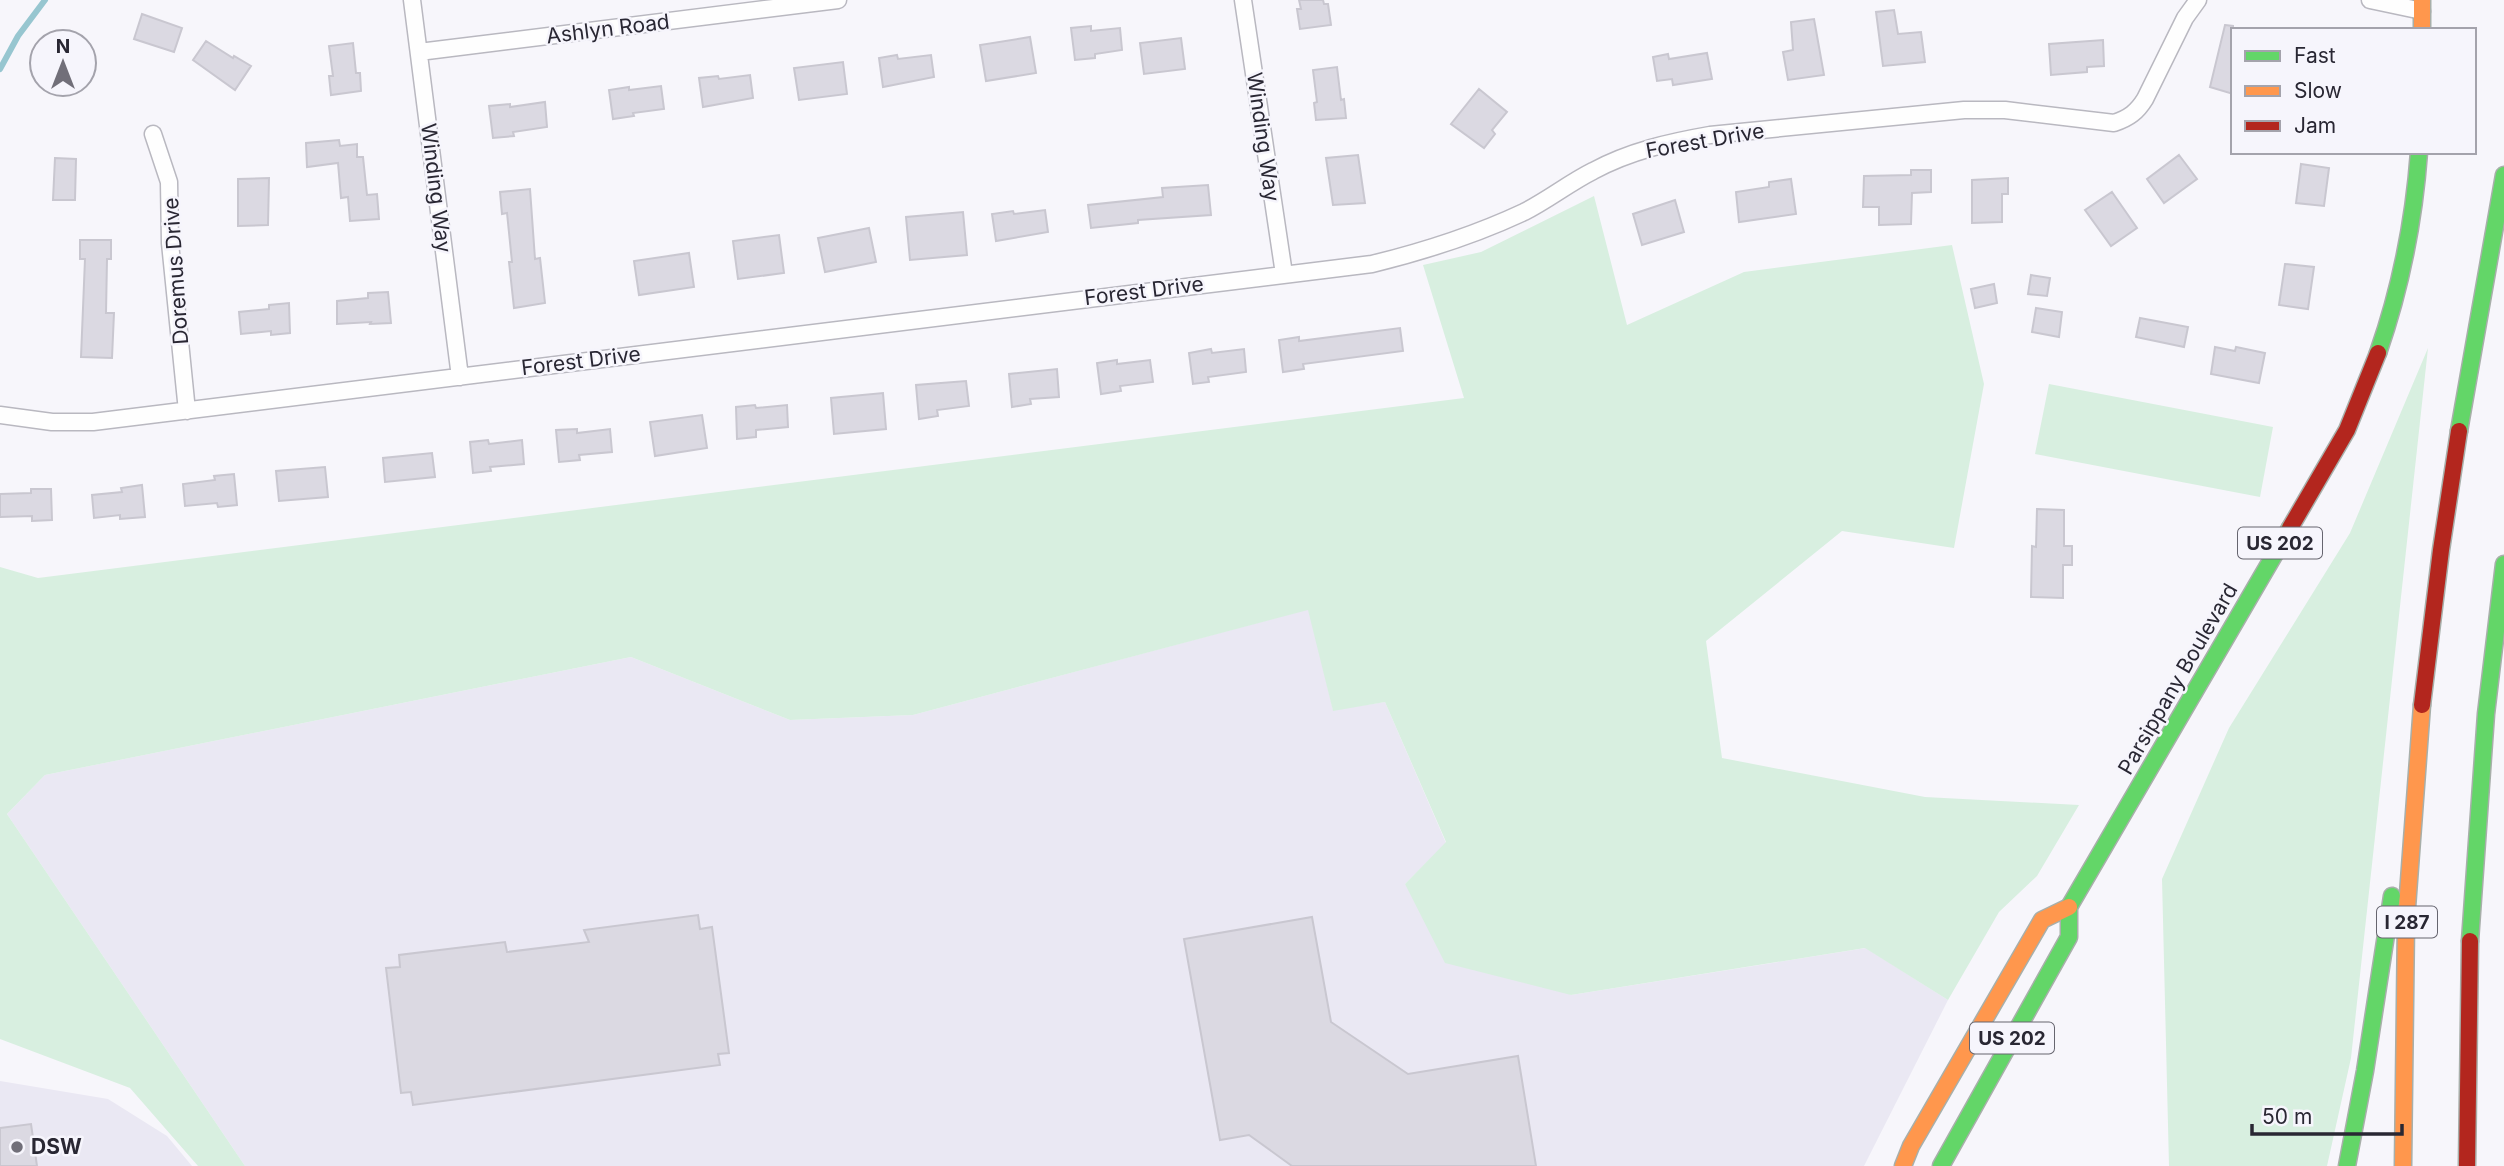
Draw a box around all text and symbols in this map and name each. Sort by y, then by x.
street label: Ashlyn Road [545,9,671,48]
north arrow [28,28,98,98]
legend [2231,28,2476,154]
text: N [56,35,70,58]
text: Fast [2294,43,2336,68]
street label: Winding Way [1242,71,1285,203]
text: Slow [2294,78,2342,103]
text: Jam [2294,113,2336,138]
street label: Forest Drive [1644,118,1766,163]
street label: Winding Way [416,122,457,254]
street label: Doremus Drive [158,197,193,345]
street label: Forest Drive [1083,271,1205,310]
street label: Forest Drive [520,341,642,380]
road number: US 202 [2238,528,2322,558]
street label: Parsippany Boulevard [2113,579,2242,779]
road number: I 287 [2377,906,2437,938]
road number: US 202 [1970,1022,2054,1054]
scale bar [2252,1092,2402,1136]
text: 50 m [2262,1104,2312,1129]
place label: DSW [31,1134,82,1159]
marker: DSW [9,1139,25,1155]

